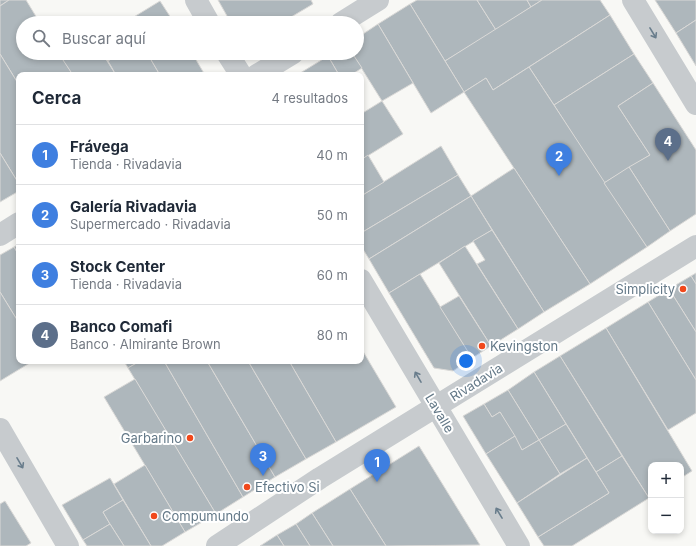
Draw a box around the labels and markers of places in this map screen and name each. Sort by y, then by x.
pin: 4 [655,128,681,161]
pin: 2 [546,143,572,176]
place label: Simplicity [615,281,675,297]
marker: Simplicity [678,284,688,294]
place label: Kevingston [490,338,558,354]
marker: Kevingston [477,341,487,351]
place label: Garbarino [121,430,182,446]
marker: Garbarino [185,433,195,443]
pin: 3 [250,443,276,476]
pin: 1 [364,449,390,482]
place label: Efectivo Si [255,479,320,495]
marker: Efectivo Si [242,482,252,492]
place label: Compumundo [162,508,249,524]
marker: Compumundo [149,511,159,521]

